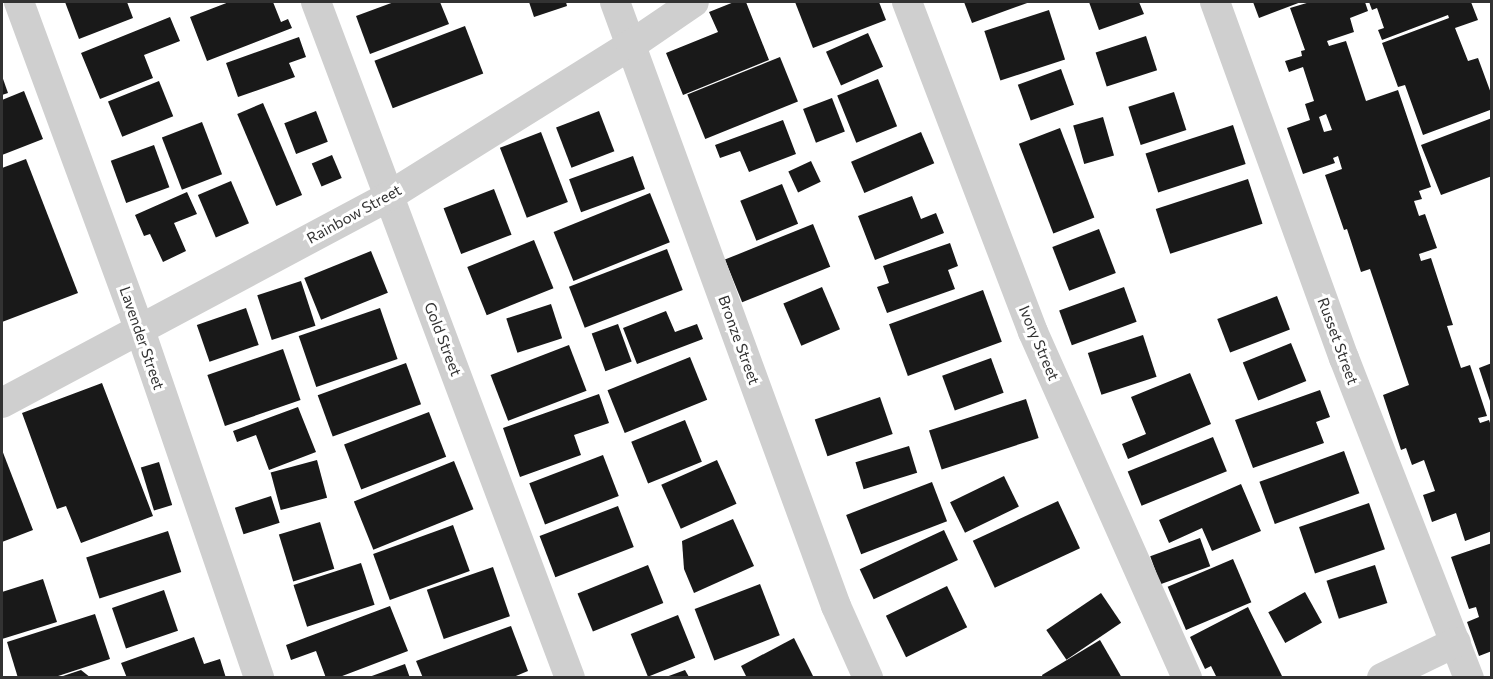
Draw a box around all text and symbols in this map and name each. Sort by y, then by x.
street label: Rainbow Street [304,181,404,247]
street label: Lavender Street [116,284,168,392]
street label: Bronze Street [715,293,763,387]
street label: Russet Street [1314,295,1362,387]
street label: Gold Street [421,300,465,378]
street label: Ivory Street [1015,303,1063,383]

